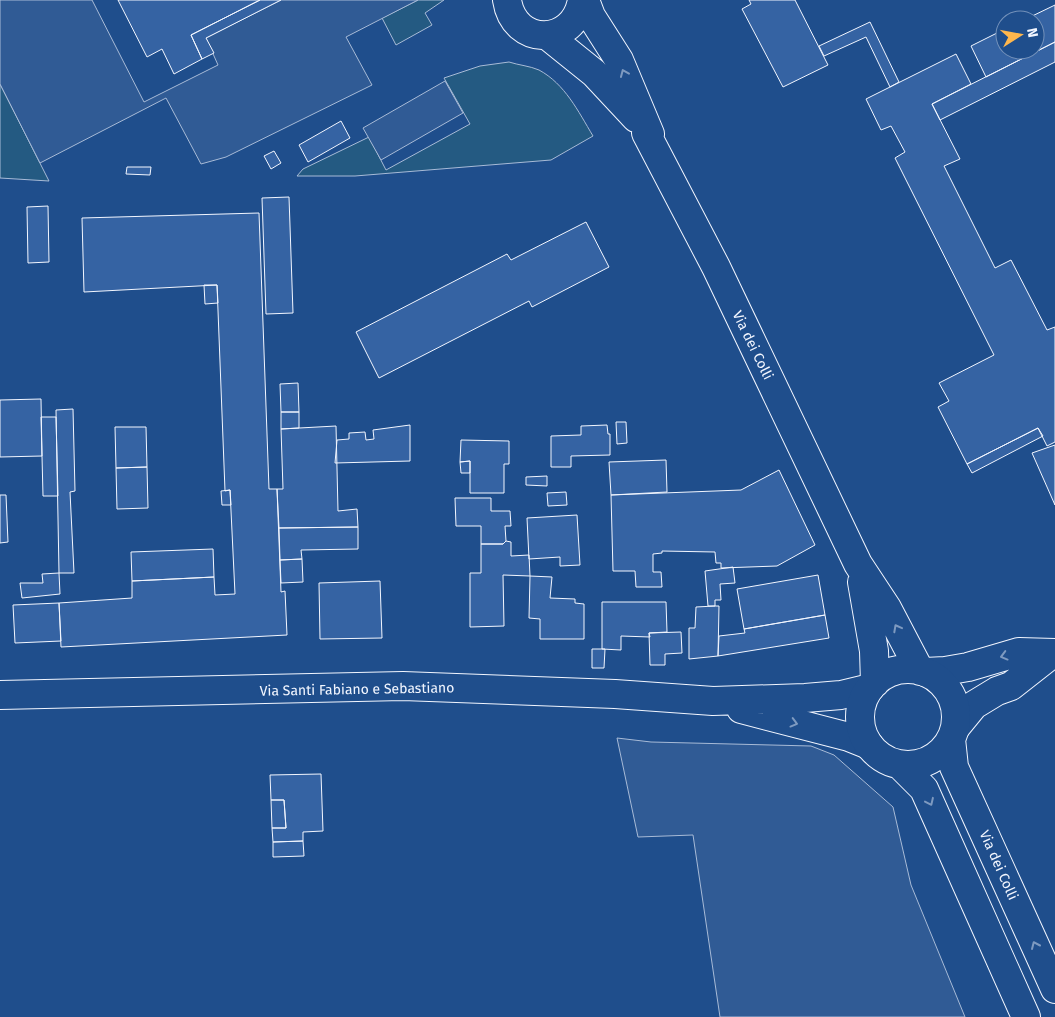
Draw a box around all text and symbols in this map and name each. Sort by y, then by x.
north arrow [995,10,1045,60]
text: N [1023,26,1042,39]
one-way arrow [620,69,631,78]
street label: Via dei Colli [729,308,777,382]
one-way arrow [893,624,903,633]
one-way arrow [1001,651,1009,661]
street label: Via Santi Fabiano e Sebastiano [260,679,454,700]
one-way arrow [790,717,799,728]
one-way arrow [924,797,934,806]
street label: Via dei Colli [976,828,1021,903]
one-way arrow [1031,941,1041,950]

